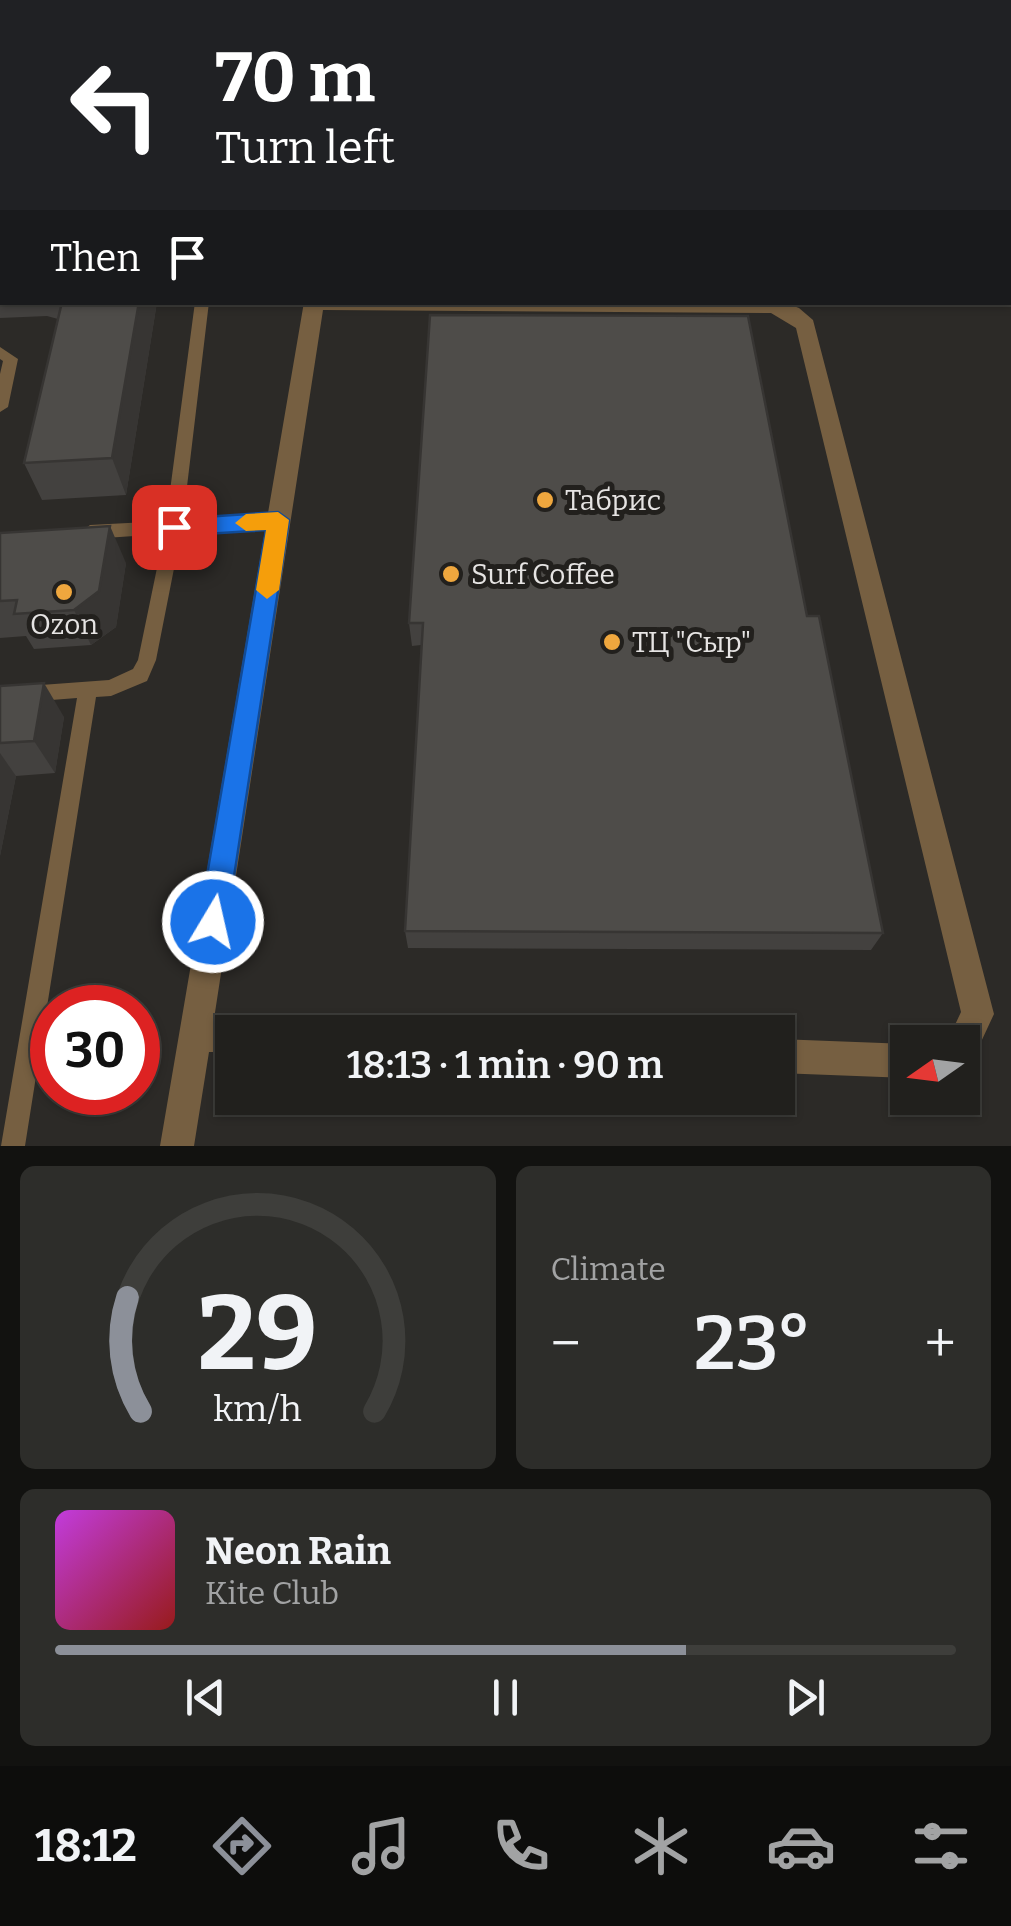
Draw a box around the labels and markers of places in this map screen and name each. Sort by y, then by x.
place label: Табрис [565,484,661,517]
pin [132,485,217,570]
marker: Табрис [534,489,556,511]
place label: Surf Coffee [471,558,615,591]
marker: Surf Coffee [440,563,462,585]
marker: Ozon [53,581,75,603]
place label: Ozon [30,608,98,641]
place label: ТЦ "Сыр" [632,626,751,659]
marker: ТЦ "Сыр" [601,631,623,653]

